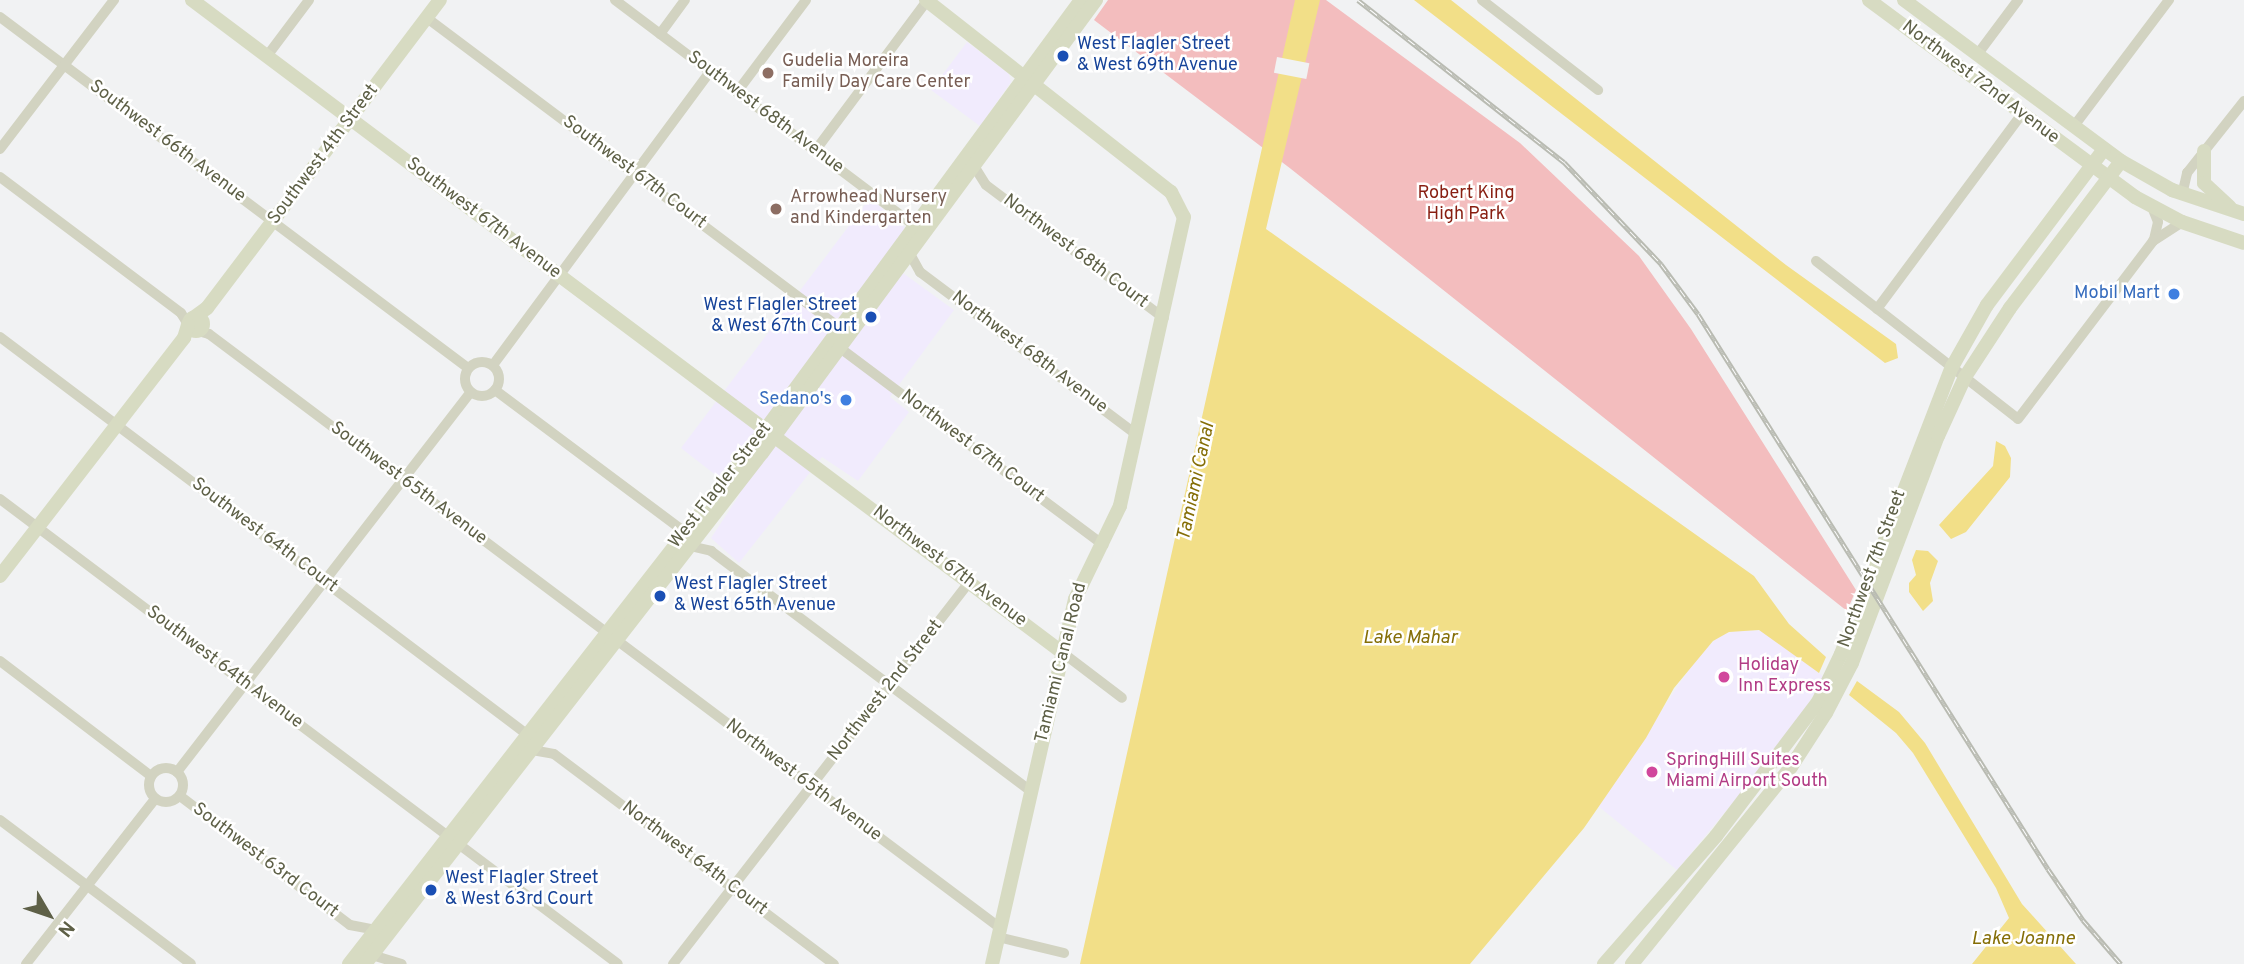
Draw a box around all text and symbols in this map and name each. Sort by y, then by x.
street label: Northwest 72nd Avenue [1896,16,2064,150]
place label: West Flagler Street & West 69th Avenue [1077,35,1239,78]
street label: Southwest 68th Avenue [682,47,848,179]
marker: West Flagler Street & West 69th Avenue [1055,48,1071,64]
place label: Gudelia Moreira Family Day Care Center [782,52,971,94]
marker: Gudelia Moreira Family Day Care Center [760,65,776,81]
street label: Southwest 66th Avenue [84,76,250,208]
street label: Southwest 4th Street [264,81,384,229]
street label: Southwest 67th Court [558,112,710,234]
street label: Southwest 67th Avenue [401,154,565,284]
park label: Robert King High Park [1417,184,1515,227]
place label: Arrowhead Nursery and Kindergarten [790,188,947,230]
street label: Northwest 68th Court [998,190,1152,314]
marker: Arrowhead Nursery and Kindergarten [768,201,784,217]
place label: Mobil Mart [2074,283,2160,305]
marker: Mobil Mart [2166,286,2182,302]
street label: Northwest 68th Avenue [947,287,1111,419]
place label: West Flagler Street & West 67th Court [703,296,857,338]
marker: West Flagler Street & West 67th Court [863,309,879,325]
street label: Northwest 67th Court [896,386,1048,508]
place label: Sedano's [759,389,832,411]
marker: Sedano's [838,392,854,408]
street label: Southwest 65th Avenue [325,418,491,550]
street label: West Flagler Street [665,419,777,553]
water label: Tamiami Canal [1173,421,1221,543]
street label: Southwest 64th Court [187,474,341,598]
street label: Northwest 7th Street [1834,487,1912,651]
street label: Northwest 67th Avenue [867,502,1031,632]
place label: West Flagler Street & West 65th Avenue [674,575,837,618]
street label: Tamiami Canal Road [1032,581,1092,745]
marker: West Flagler Street & West 65th Avenue [652,588,668,604]
street label: Southwest 64th Avenue [141,602,307,734]
street label: Northwest 2nd Street [824,616,948,766]
water label: Lake Mahar [1363,628,1457,650]
place label: Holiday Inn Express [1738,656,1831,698]
marker: Holiday Inn Express [1716,669,1732,685]
street label: Northwest 65th Avenue [720,715,886,847]
place label: SpringHill Suites Miami Airport South [1666,751,1828,794]
marker: SpringHill Suites Miami Airport South [1644,764,1660,780]
street label: Northwest 64th Court [617,797,771,921]
street label: Southwest 63rd Court [188,799,342,923]
place label: West Flagler Street & West 63rd Court [445,869,599,912]
north arrow [14,880,84,950]
marker: West Flagler Street & West 63rd Court [423,882,439,898]
text: N [52,915,79,941]
water label: Lake Joanne [1971,929,2075,951]

